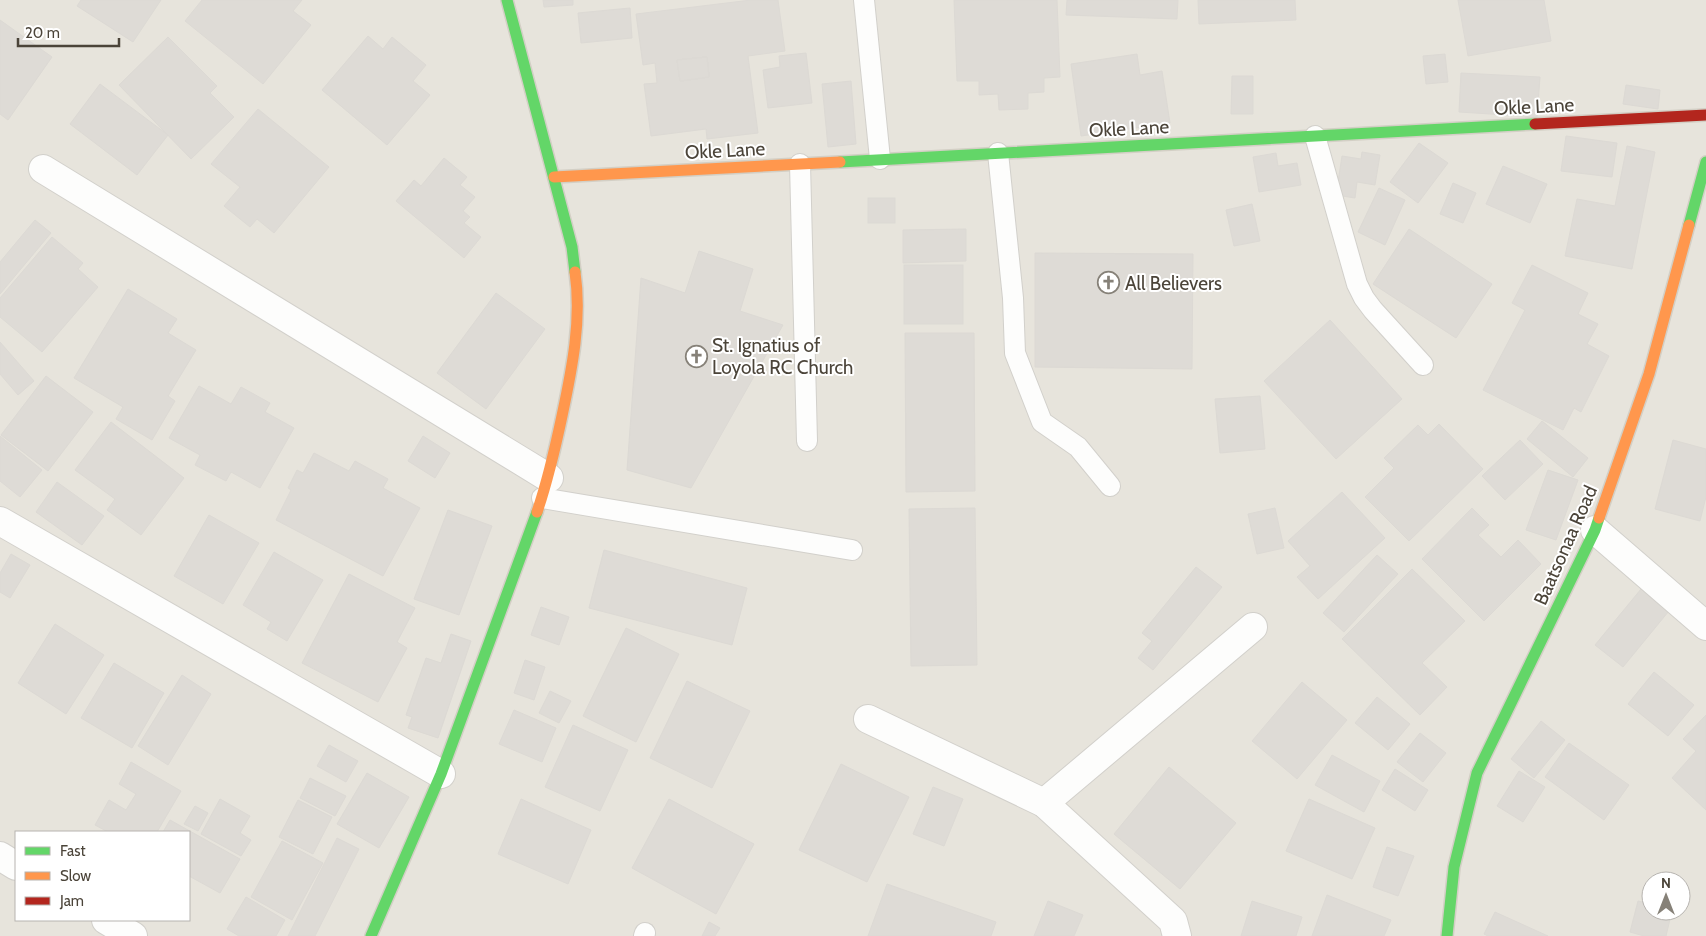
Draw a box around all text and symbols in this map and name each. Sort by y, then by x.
scale bar [18,15,119,47]
text: 20 m [25,24,60,42]
street label: Okle Lane [1493,93,1575,120]
street label: Okle Lane [1088,115,1170,142]
street label: Okle Lane [684,137,766,164]
church icon: All Believers [1097,271,1121,295]
place label: All Believers [1125,272,1222,295]
place label: St. Ignatius of Loyola RC Church [712,334,853,379]
church icon: St. Ignatius of Loyola RC Church [684,344,708,368]
street label: Baatsonaa Road [1529,482,1602,609]
legend [15,831,190,921]
text: Fast [60,842,85,860]
text: Slow [60,867,91,885]
north arrow [1641,871,1691,921]
text: N [1661,874,1671,892]
text: Jam [59,892,84,910]

